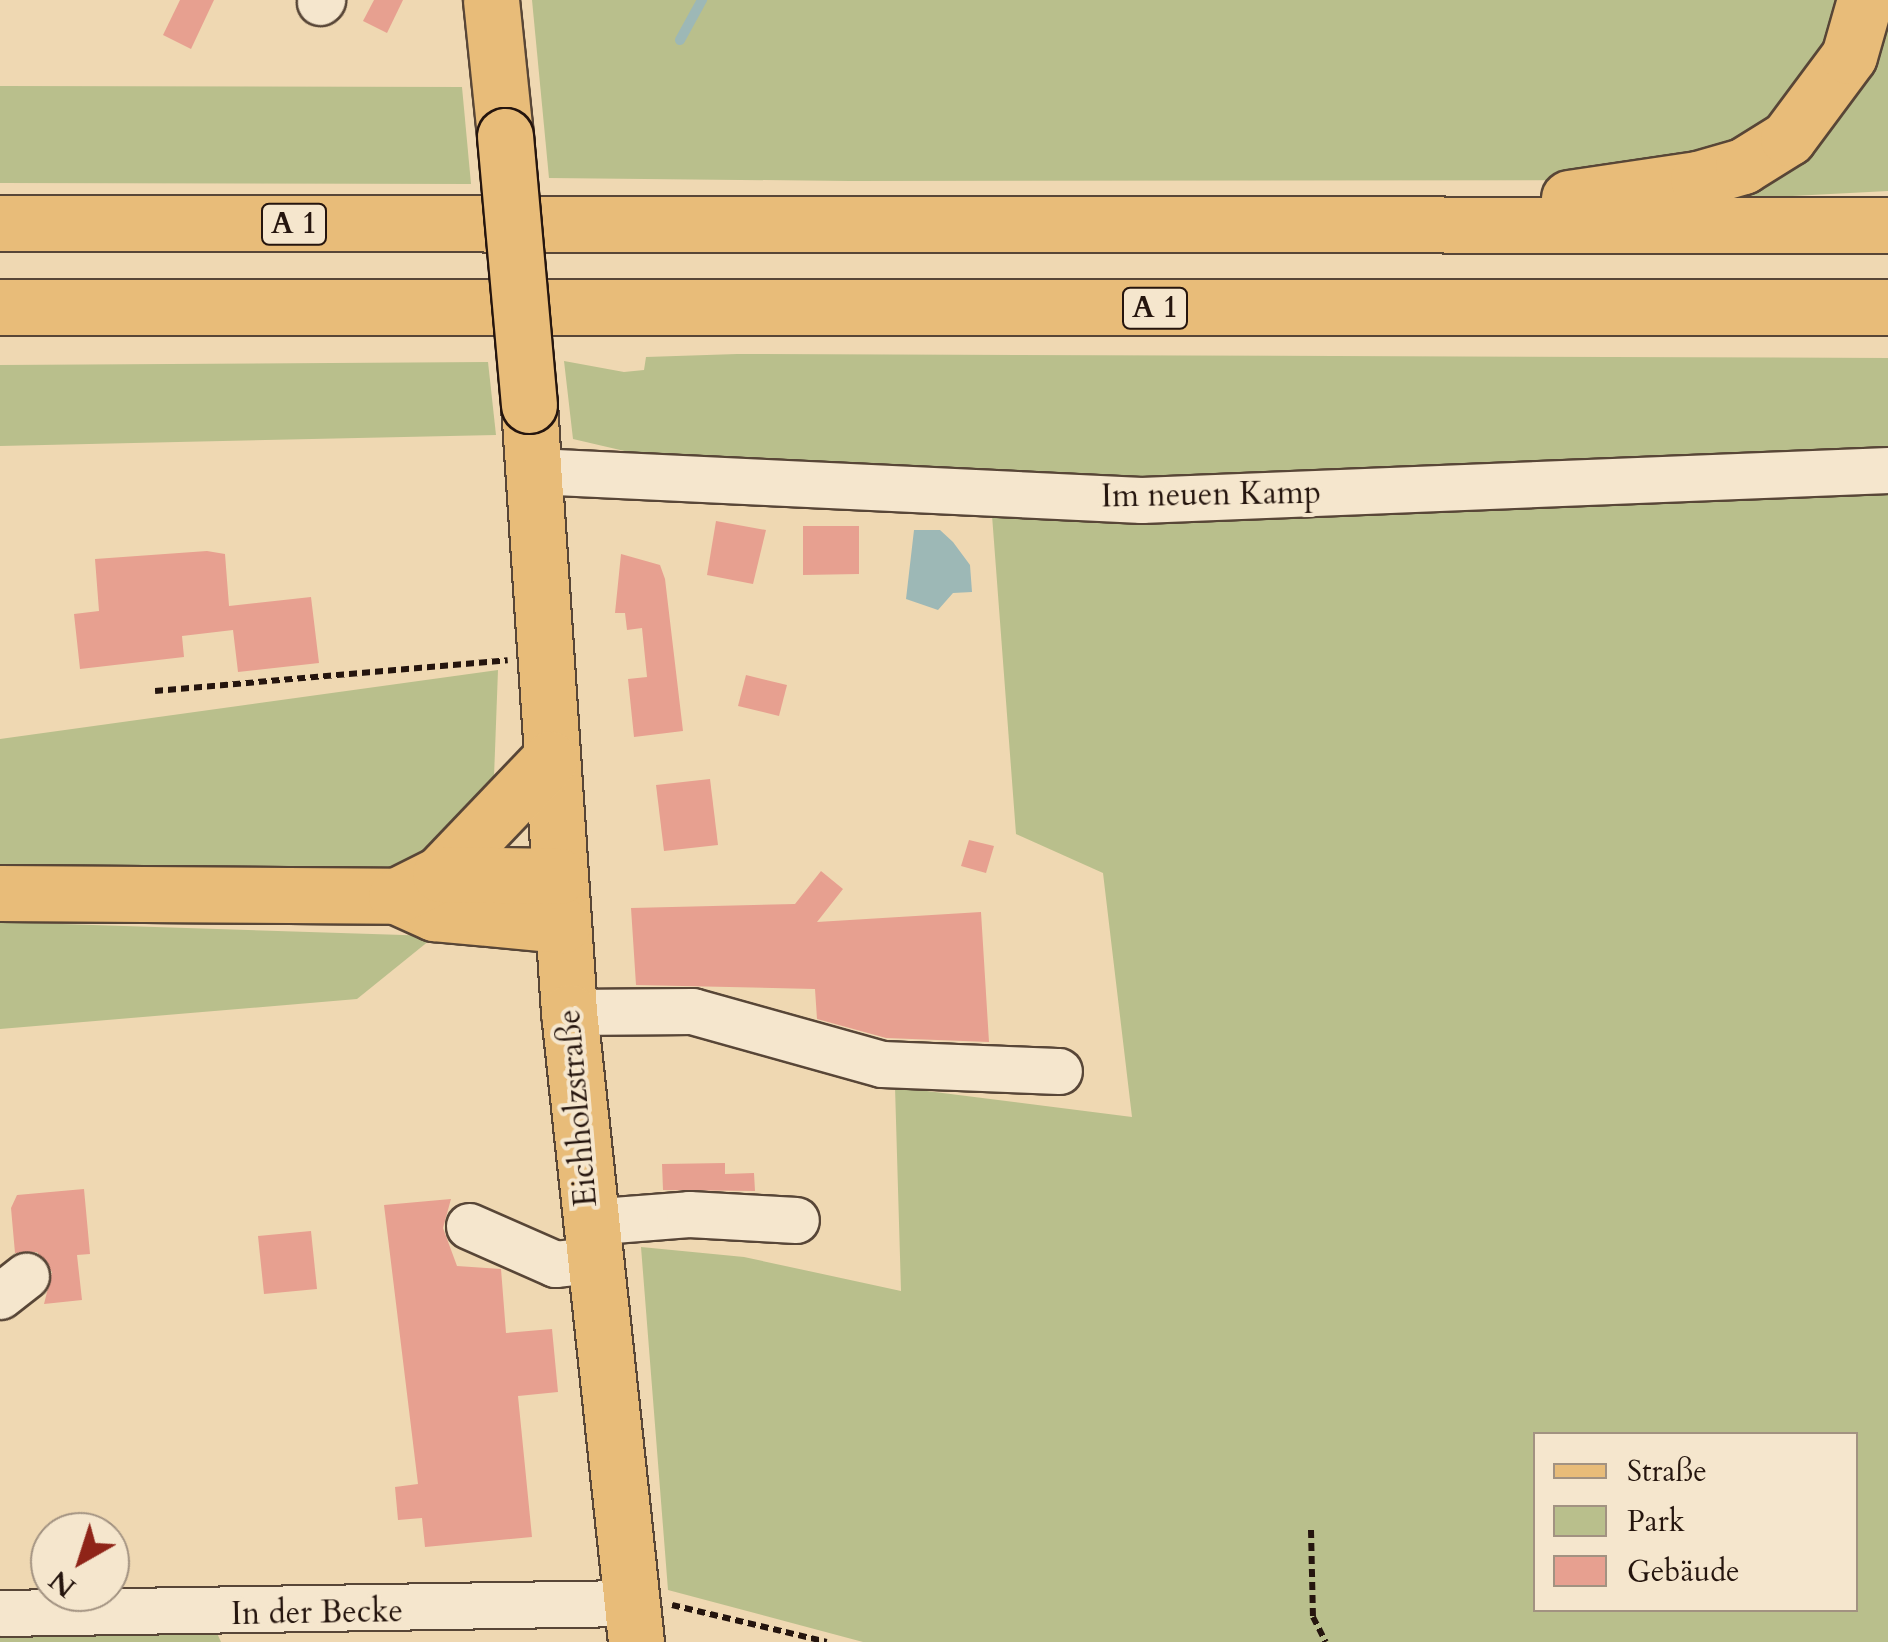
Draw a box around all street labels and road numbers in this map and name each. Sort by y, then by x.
road number: A 1 [259,199,329,249]
road number: A 1 [1120,283,1190,333]
street label: Im neuen Kamp [1101,474,1321,516]
street label: Eichholzstraße [550,1008,606,1208]
street label: In der Becke [231,1592,403,1634]

